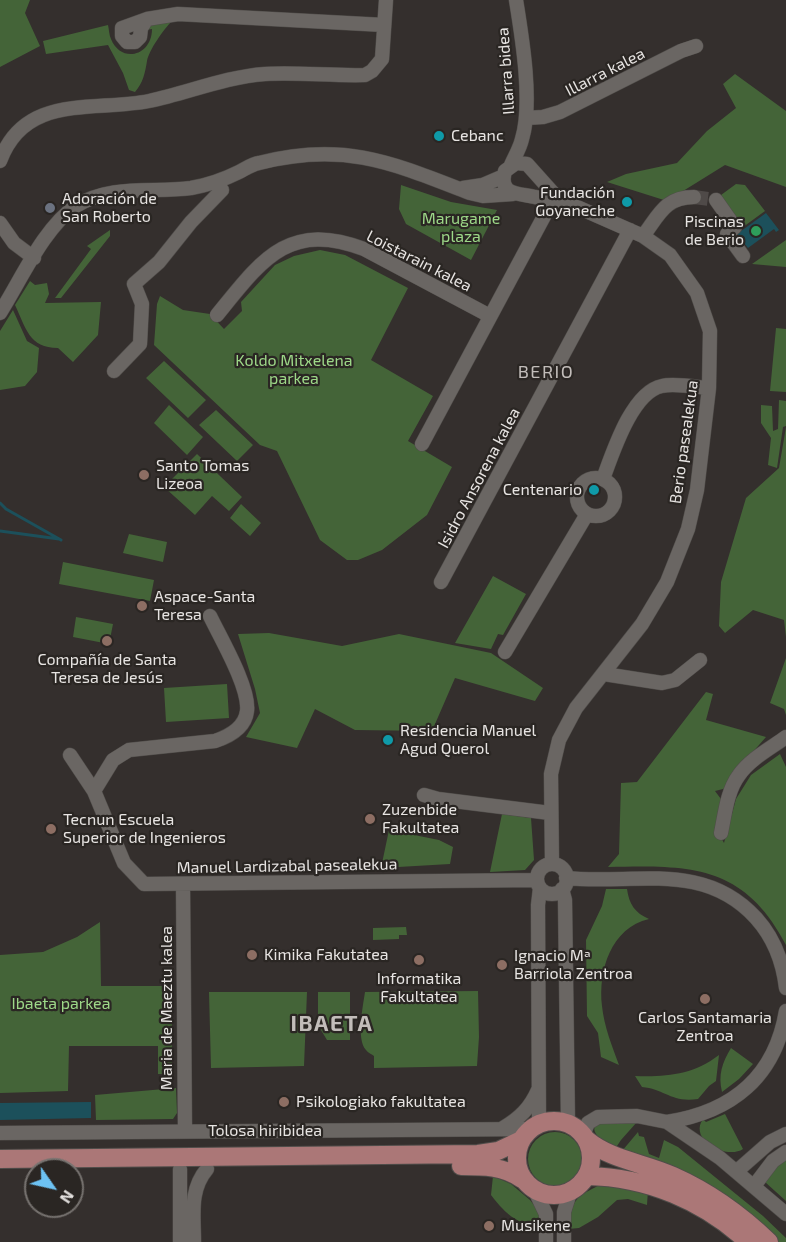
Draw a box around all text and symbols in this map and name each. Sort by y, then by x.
street label: Illarra bidea [493,27,519,115]
street label: Illarra kalea [562,44,648,100]
place label: Cebanc [451,126,504,146]
marker: Cebanc [432,129,446,143]
place label: Fundación Goyaneche [535,183,615,221]
place label: Adoración de San Roberto [62,189,157,227]
marker: Fundación Goyaneche [620,195,634,209]
marker: Adoración de San Roberto [43,201,57,215]
park label: Marugame plaza [422,209,500,247]
place label: Piscinas de Berio [684,212,744,250]
marker: Piscinas de Berio [749,224,763,238]
street label: Loistarain kalea [363,226,475,296]
park label: Koldo Mitxelena parkea [235,351,353,389]
district label: BERIO [518,361,574,383]
street label: Berio pasealekua [666,379,702,505]
street label: Isidro Ansorena kalea [434,404,524,552]
place label: Santo Tomas Lizeoa [156,456,249,494]
marker: Santo Tomas Lizeoa [137,468,151,482]
place label: Centenario [503,480,582,500]
marker: Centenario [587,483,601,497]
place label: Aspace-Santa Teresa [154,587,255,625]
marker: Aspace-Santa Teresa [135,599,149,613]
marker: Compañía de Santa Teresa de Jesús [100,634,114,648]
place label: Compañía de Santa Teresa de Jesús [37,650,177,688]
place label: Residencia Manuel Agud Querol [400,721,536,759]
marker: Residencia Manuel Agud Querol [381,733,395,747]
place label: Zuzenbide Fakultatea [382,800,459,838]
place label: Tecnun Escuela Superior de Ingenieros [63,810,226,848]
marker: Zuzenbide Fakultatea [363,812,377,826]
marker: Tecnun Escuela Superior de Ingenieros [44,822,58,836]
street label: Manuel Lardizabal pasealekua [177,854,397,878]
street label: Maria de Maeztu kalea [157,926,177,1090]
place label: Kimika Fakutatea [264,945,389,965]
place label: Ignacio Mª Barriola Zentroa [514,946,633,984]
marker: Kimika Fakutatea [245,948,259,962]
marker: Informatika Fakultatea [412,953,426,967]
marker: Ignacio Mª Barriola Zentroa [495,958,509,972]
place label: Informatika Fakultatea [377,969,461,1007]
marker: Carlos Santamaria Zentroa [698,992,712,1006]
park label: Ibaeta parkea [12,994,110,1014]
place label: Carlos Santamaria Zentroa [638,1008,772,1046]
district label: IBAETA [291,1011,373,1037]
place label: Psikologiako fakultatea [296,1092,466,1112]
marker: Psikologiako fakultatea [277,1095,291,1109]
street label: Tolosa hiribidea [208,1121,322,1141]
north arrow [24,1158,84,1218]
text: N [57,1187,79,1207]
place label: Musikene [501,1216,571,1236]
marker: Musikene [482,1219,496,1233]

